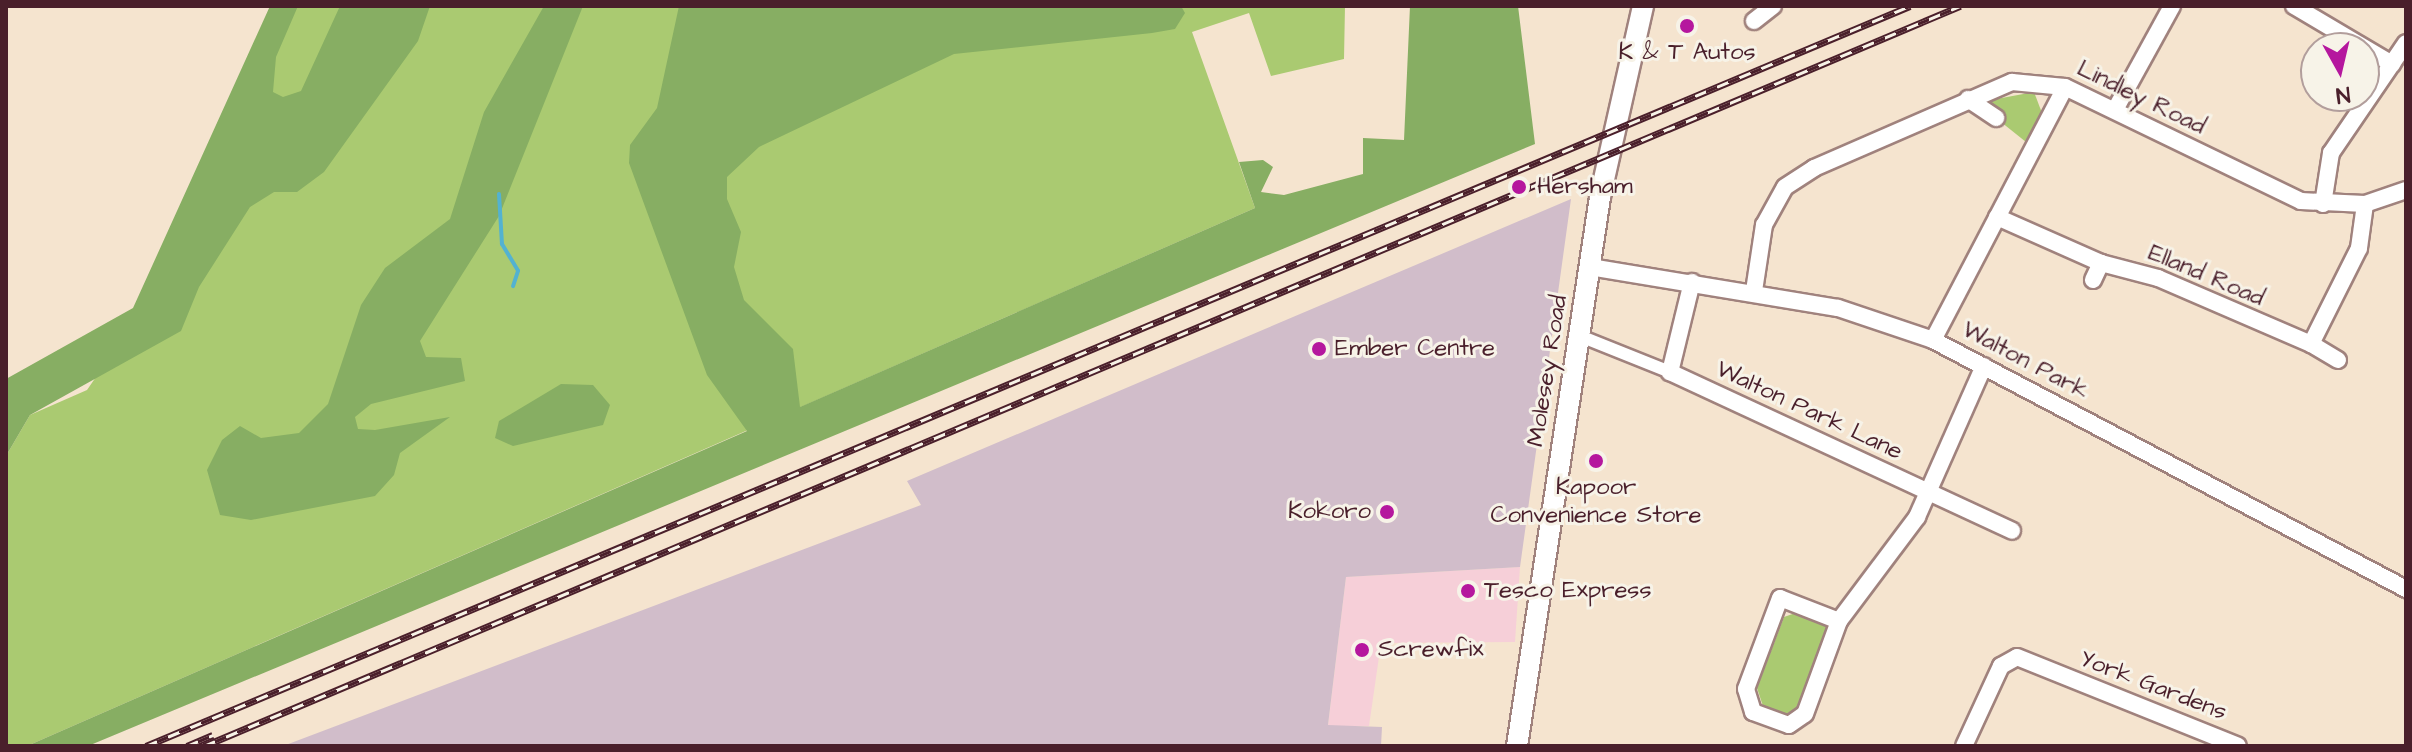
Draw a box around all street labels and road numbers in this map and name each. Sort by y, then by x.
street label: Lindley Road [2072,55,2210,141]
street label: Elland Road [2144,239,2268,313]
street label: Molesey Road [1522,293,1574,449]
street label: Walton Park [1957,316,2093,406]
street label: Walton Park Lane [1711,355,1907,467]
street label: York Gardens [2075,645,2231,727]

